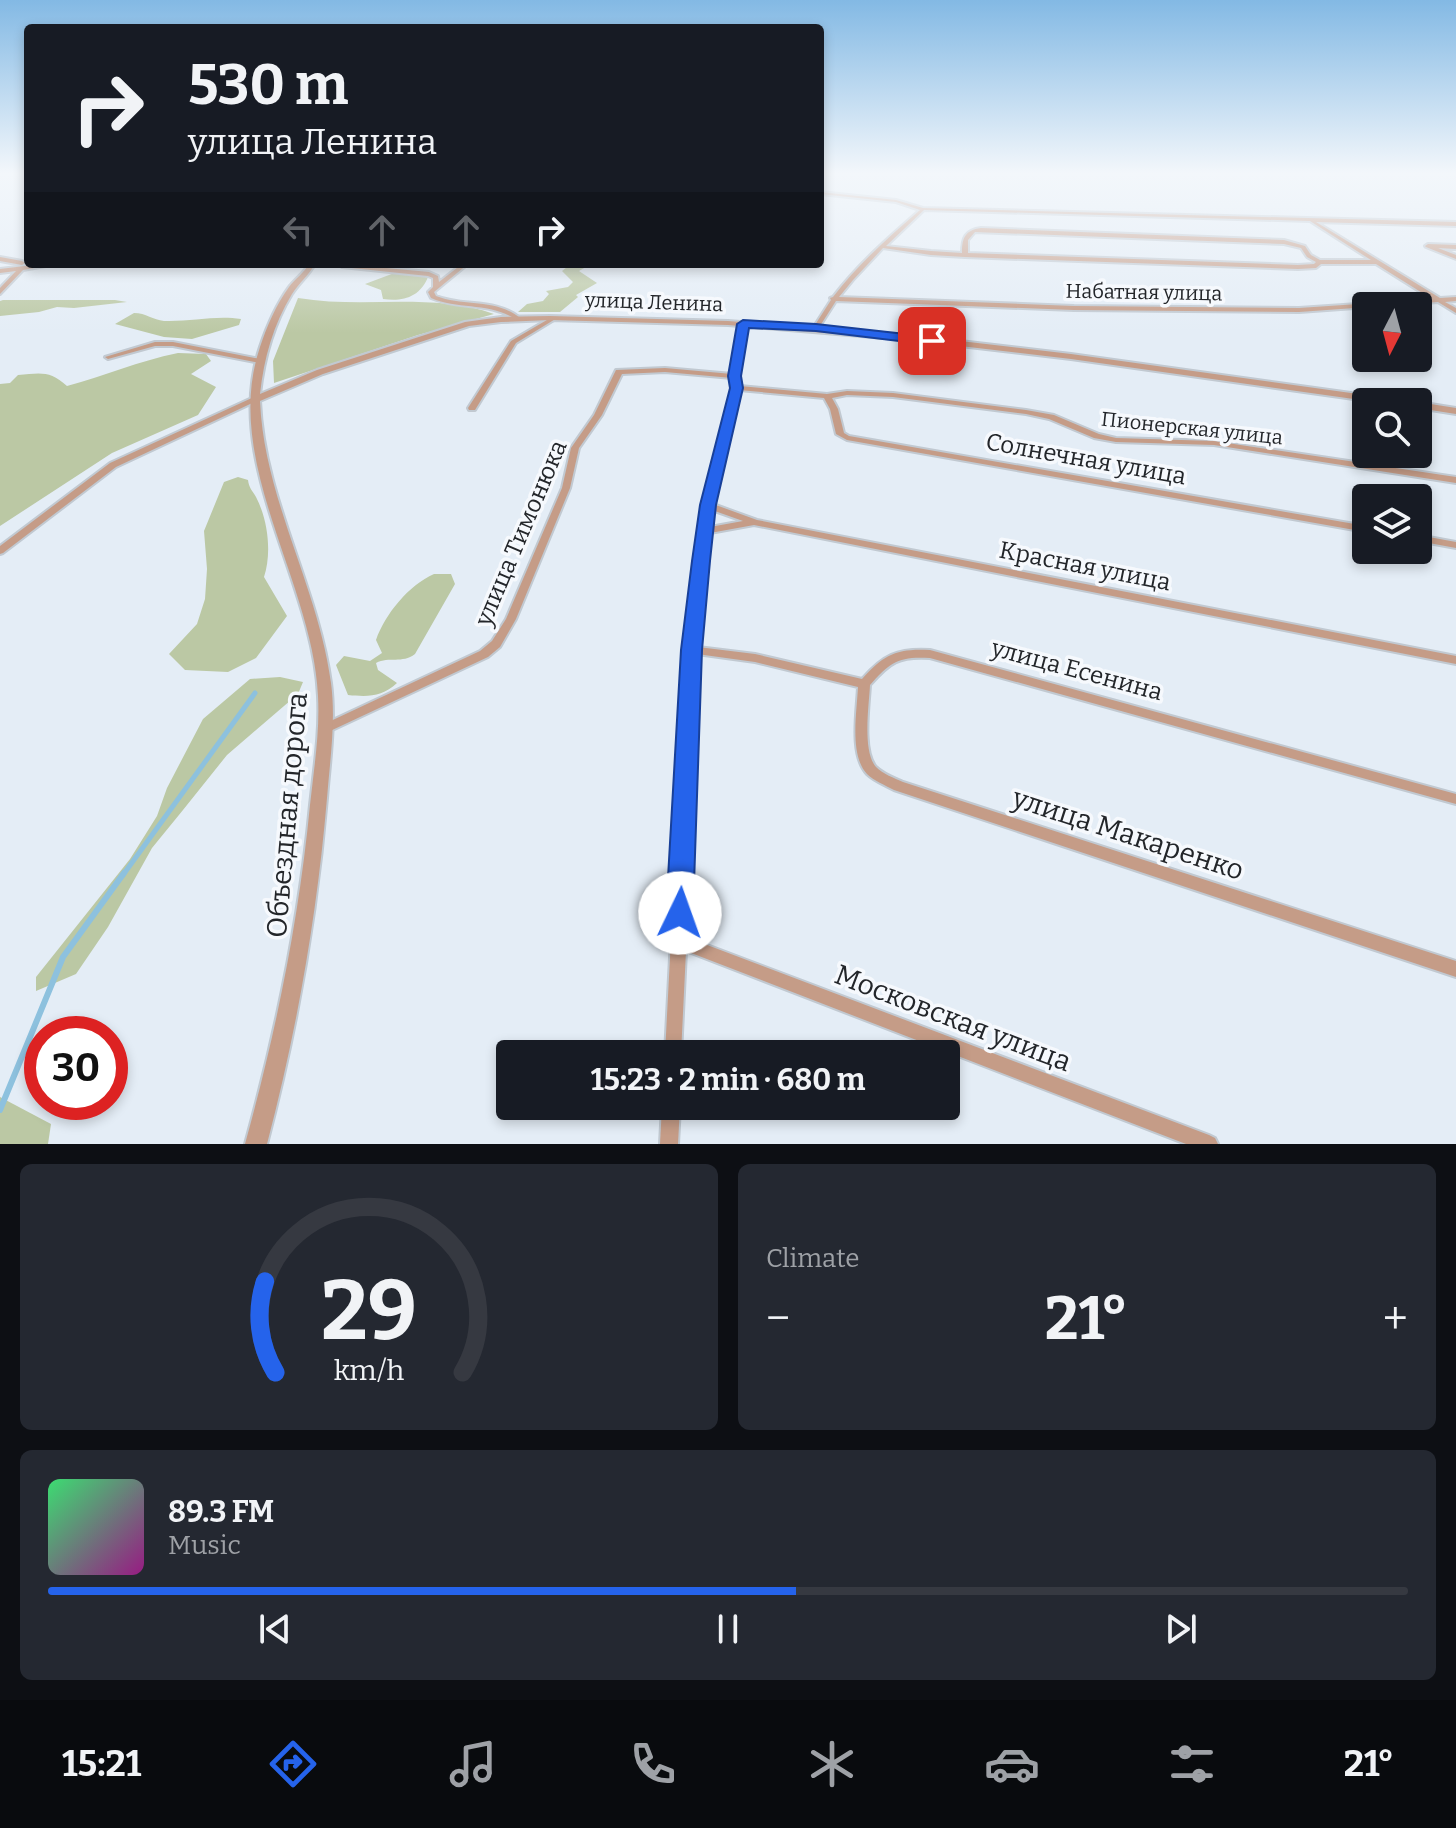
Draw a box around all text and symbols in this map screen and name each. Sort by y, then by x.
text: 530 m [188,52,348,119]
icon: right [56,56,160,160]
text: улица Ленина [188,120,437,164]
icon: left [276,208,320,252]
icon: ahead [360,208,404,252]
icon: ahead [444,208,488,252]
icon: right [528,208,572,252]
street label: Набатная улица [1065,279,1223,305]
street label: улица Ленина [583,288,724,316]
north arrow [1352,292,1432,372]
map controls [1352,292,1432,564]
pin [898,307,966,375]
icon: arrive [910,319,954,363]
button: search [1352,388,1432,468]
street label: Пионерская улица [1100,407,1284,449]
street label: Солнечная улица [984,428,1188,490]
street label: улица Тимонюка [469,436,573,631]
button: layers [1352,484,1432,564]
street label: Красная улица [997,536,1173,596]
street label: улица Есенина [987,633,1166,706]
street label: Объездная дорога [260,691,314,939]
street label: улица Макаренко [1007,781,1248,887]
position arrow [638,871,722,955]
street label: Московская улица [830,958,1076,1078]
speed limit sign: 30 [24,1016,128,1120]
text: 15:23 · 2 min · 680 m [591,1062,865,1098]
text: Climate [766,1243,860,1274]
text: 29 [321,1261,417,1361]
text: 21° [1045,1283,1128,1355]
text: − [766,1292,790,1345]
text: + [1383,1292,1408,1345]
text: km/h [334,1353,405,1388]
text: 89.3 FM [168,1494,274,1530]
text: Music [168,1530,241,1561]
icon: previous [253,1607,297,1651]
icon: pause [706,1607,750,1651]
icon: next [1159,1607,1203,1651]
icon: directions [265,1736,321,1792]
icon: music [445,1736,501,1792]
icon: phone [625,1736,681,1792]
icon: climate [804,1736,860,1792]
icon: car [984,1736,1040,1792]
icon: filters [1164,1736,1220,1792]
text: 15:21 [62,1742,141,1786]
text: 21° [1344,1742,1394,1786]

